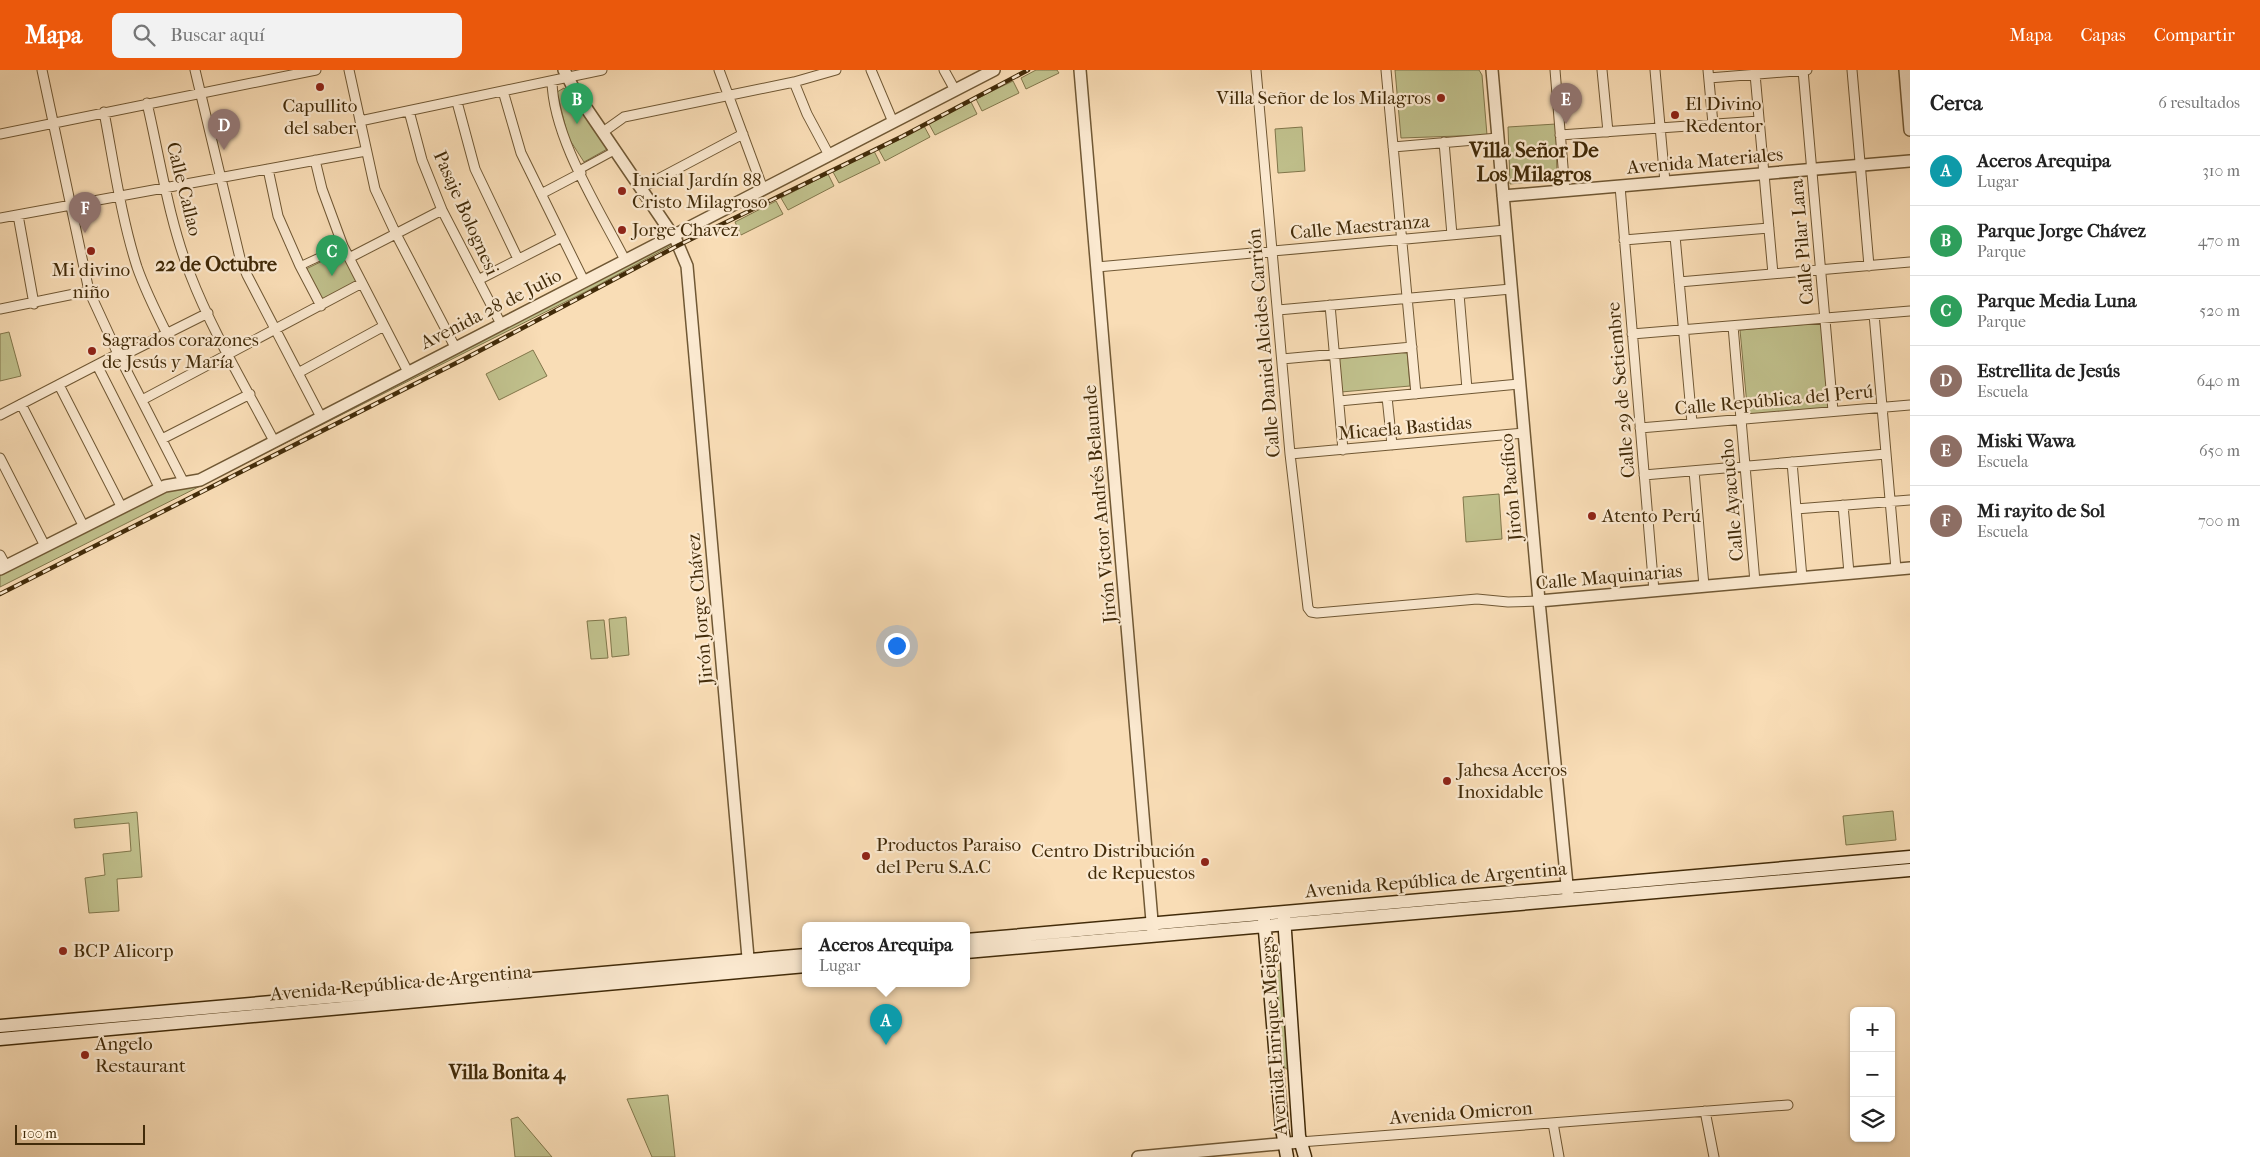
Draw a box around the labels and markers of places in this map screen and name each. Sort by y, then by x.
marker: Capullito del saber [314,81,326,93]
pin: B [561,83,593,124]
pin: E [1550,83,1582,124]
place label: Villa Señor de los Milagros [1215,87,1431,109]
marker: Villa Señor de los Milagros [1435,92,1447,104]
place label: El Divino Redentor [1685,93,1764,137]
place label: Capullito del saber [283,95,358,139]
pin: D [208,109,240,150]
marker: El Divino Redentor [1669,109,1681,121]
place label: Inicial Jardín 88 Cristo Milagroso [632,169,768,213]
marker: Inicial Jardín 88 Cristo Milagroso [616,185,628,197]
pin: F [69,192,101,233]
place label: Jorge Chavez [630,219,739,241]
marker: Jorge Chavez [616,224,628,236]
pin: C [316,235,348,276]
marker: Mi divino niño [85,245,97,257]
place label: Mi divino niño [52,259,131,303]
place label: Sagrados corazones de Jesús y María [102,329,259,373]
marker: Sagrados corazones de Jesús y María [86,345,98,357]
place label: Atento Perú [1601,505,1701,527]
marker: Atento Perú [1586,510,1598,522]
place label: Jahesa Aceros Inoxidable [1455,759,1567,803]
marker: Jahesa Aceros Inoxidable [1441,775,1453,787]
place label: Productos Paraiso del Peru S.A.C [876,834,1021,878]
place label: Centro Distribución de Repuestos [1031,840,1195,884]
marker: Productos Paraiso del Peru S.A.C [860,850,872,862]
marker: Centro Distribución de Repuestos [1199,856,1211,868]
place label: BCP Alicorp [73,940,174,962]
marker: BCP Alicorp [57,945,69,957]
pin: A [870,1004,902,1045]
place label: Angelo Restaurant [94,1033,186,1077]
marker: Angelo Restaurant [79,1049,91,1061]

